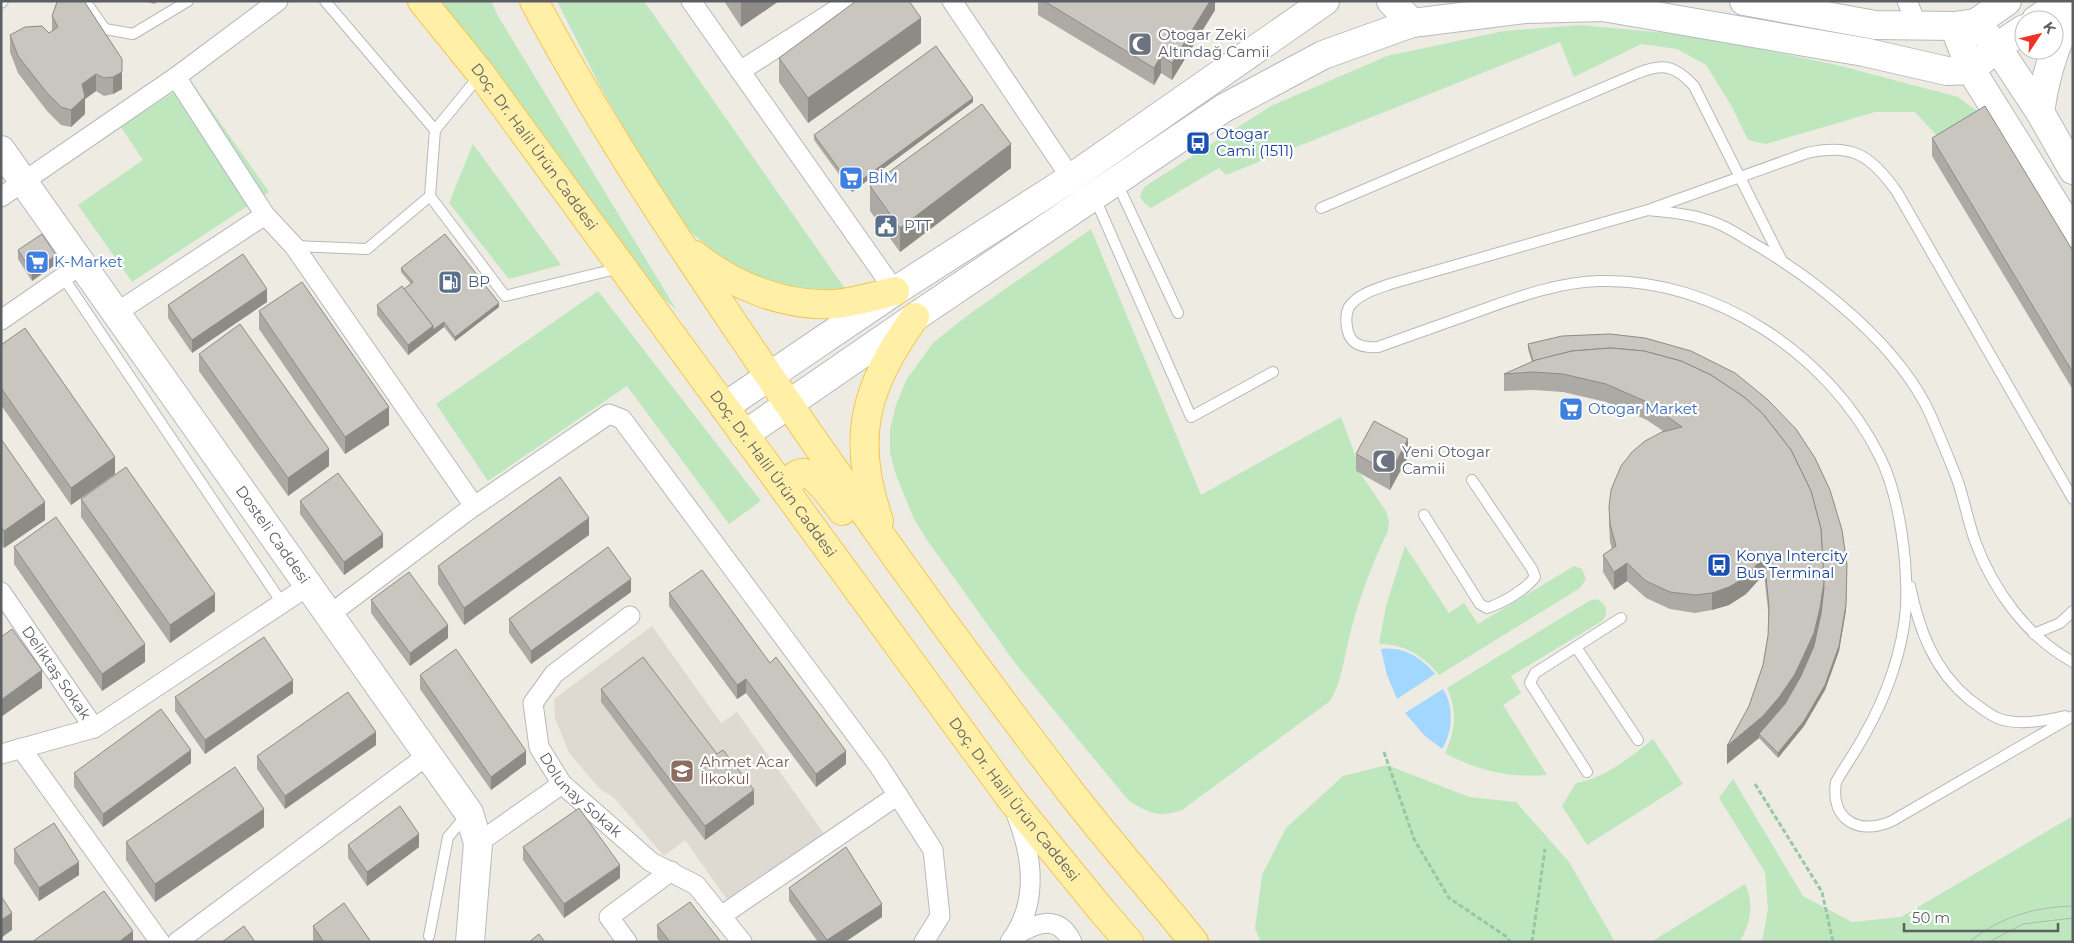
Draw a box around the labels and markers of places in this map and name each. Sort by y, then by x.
place label: Otogar Zeki Altındağ Camii [1158,25,1270,61]
mosque icon: Otogar Zeki Altındağ Camii [1127,31,1153,57]
place label: Otogar Cami (1511) [1216,124,1294,160]
bus stop icon: Otogar Cami (1511) [1185,130,1211,156]
supermarket icon: BİM [838,165,864,191]
place label: BİM [868,168,898,187]
public building icon: PTT [873,213,899,239]
place label: PTT [904,216,932,235]
supermarket icon: K-Market [24,249,50,275]
place label: K-Market [54,252,123,271]
fuel station icon: BP [437,269,463,295]
place label: BP [468,272,490,291]
supermarket icon: Otogar Market [1558,396,1584,422]
place label: Otogar Market [1588,399,1698,418]
place label: Yeni Otogar Camii [1402,442,1491,478]
mosque icon: Yeni Otogar Camii [1371,448,1397,474]
place label: Konya Intercity Bus Terminal [1736,546,1848,582]
bus stop icon: Konya Intercity Bus Terminal [1706,552,1732,578]
place label: Ahmet Acar İlkokul [700,752,790,788]
school or university icon: Ahmet Acar İlkokul [669,758,695,784]

